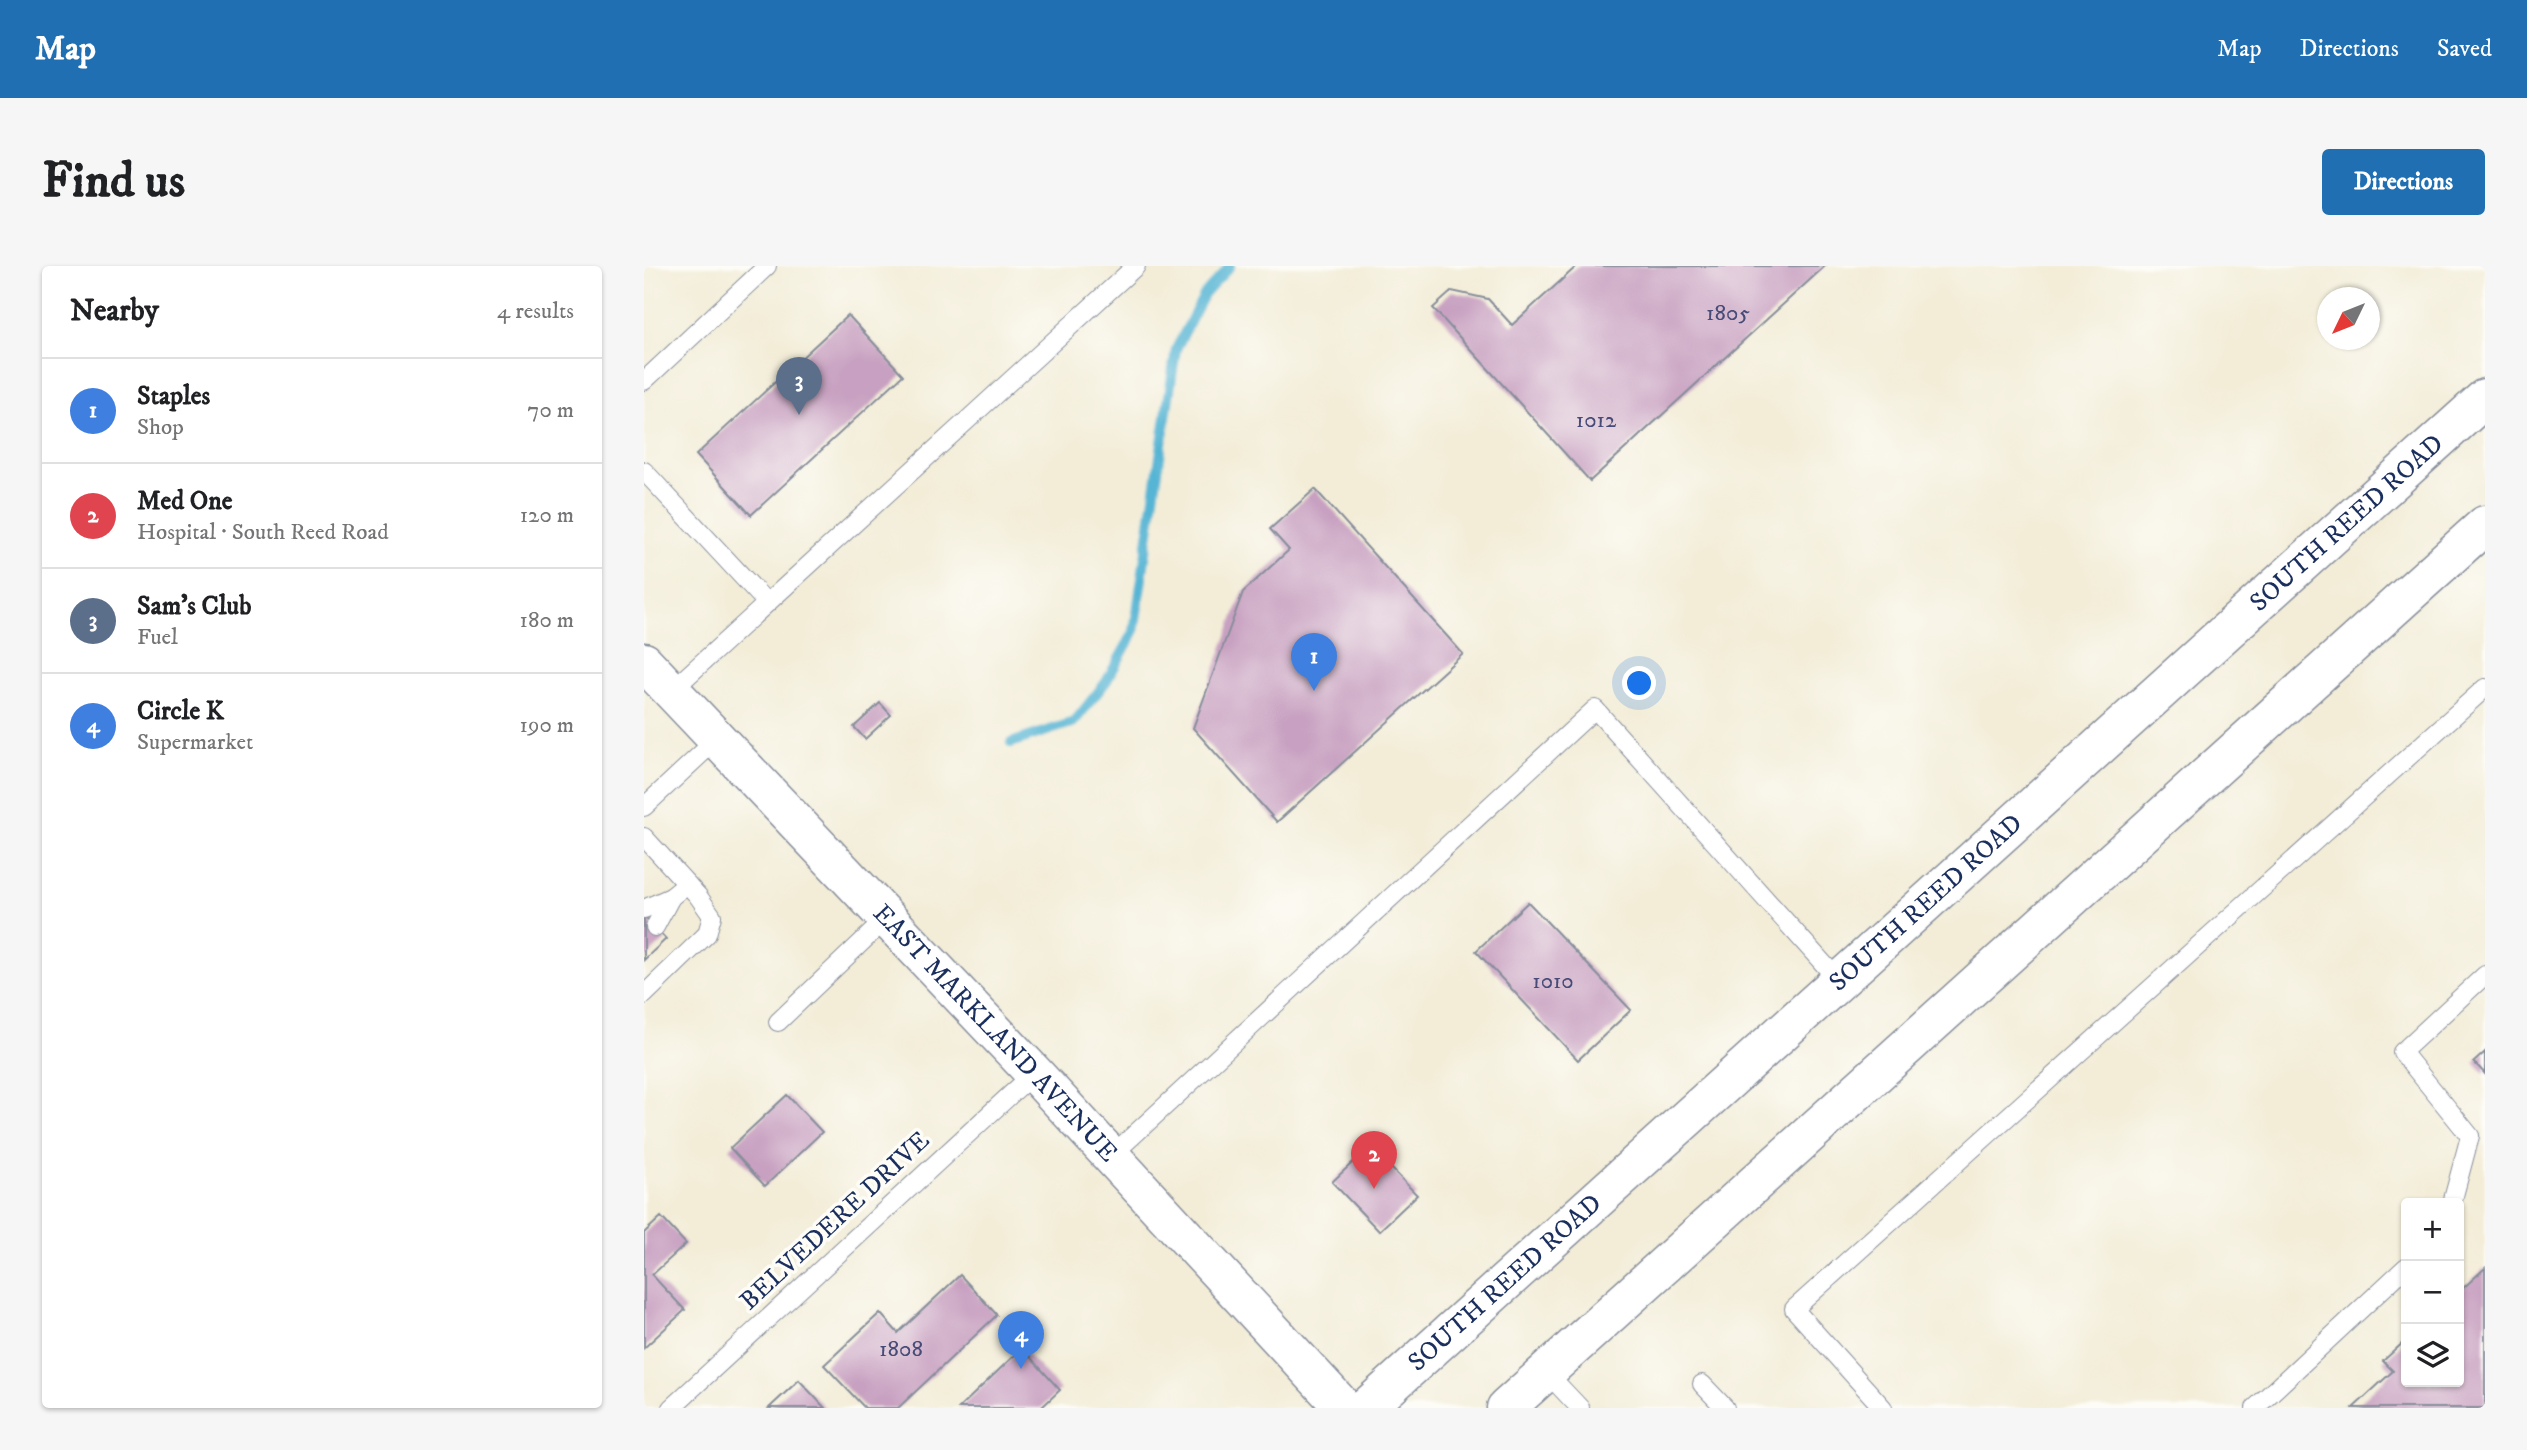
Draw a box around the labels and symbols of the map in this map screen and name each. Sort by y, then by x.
north arrow [2317,287,2380,350]
house number: 1805 [1706,299,1750,328]
pin: 3 [776,357,822,415]
house number: 1012 [1576,406,1617,435]
street label: SOUTH REED ROAD [2243,427,2450,619]
pin: 1 [1291,633,1337,691]
your location [1622,666,1656,700]
street label: SOUTH REED ROAD [1822,807,2029,999]
street label: EAST MARKLAND AVENUE [866,897,1125,1169]
house number: 1010 [1532,967,1574,996]
street label: BELVEDERE DRIVE [733,1124,937,1318]
pin: 2 [1351,1131,1397,1189]
street label: SOUTH REED ROAD [1401,1187,1608,1379]
pin: 4 [998,1311,1044,1369]
house number: 1808 [879,1335,923,1364]

